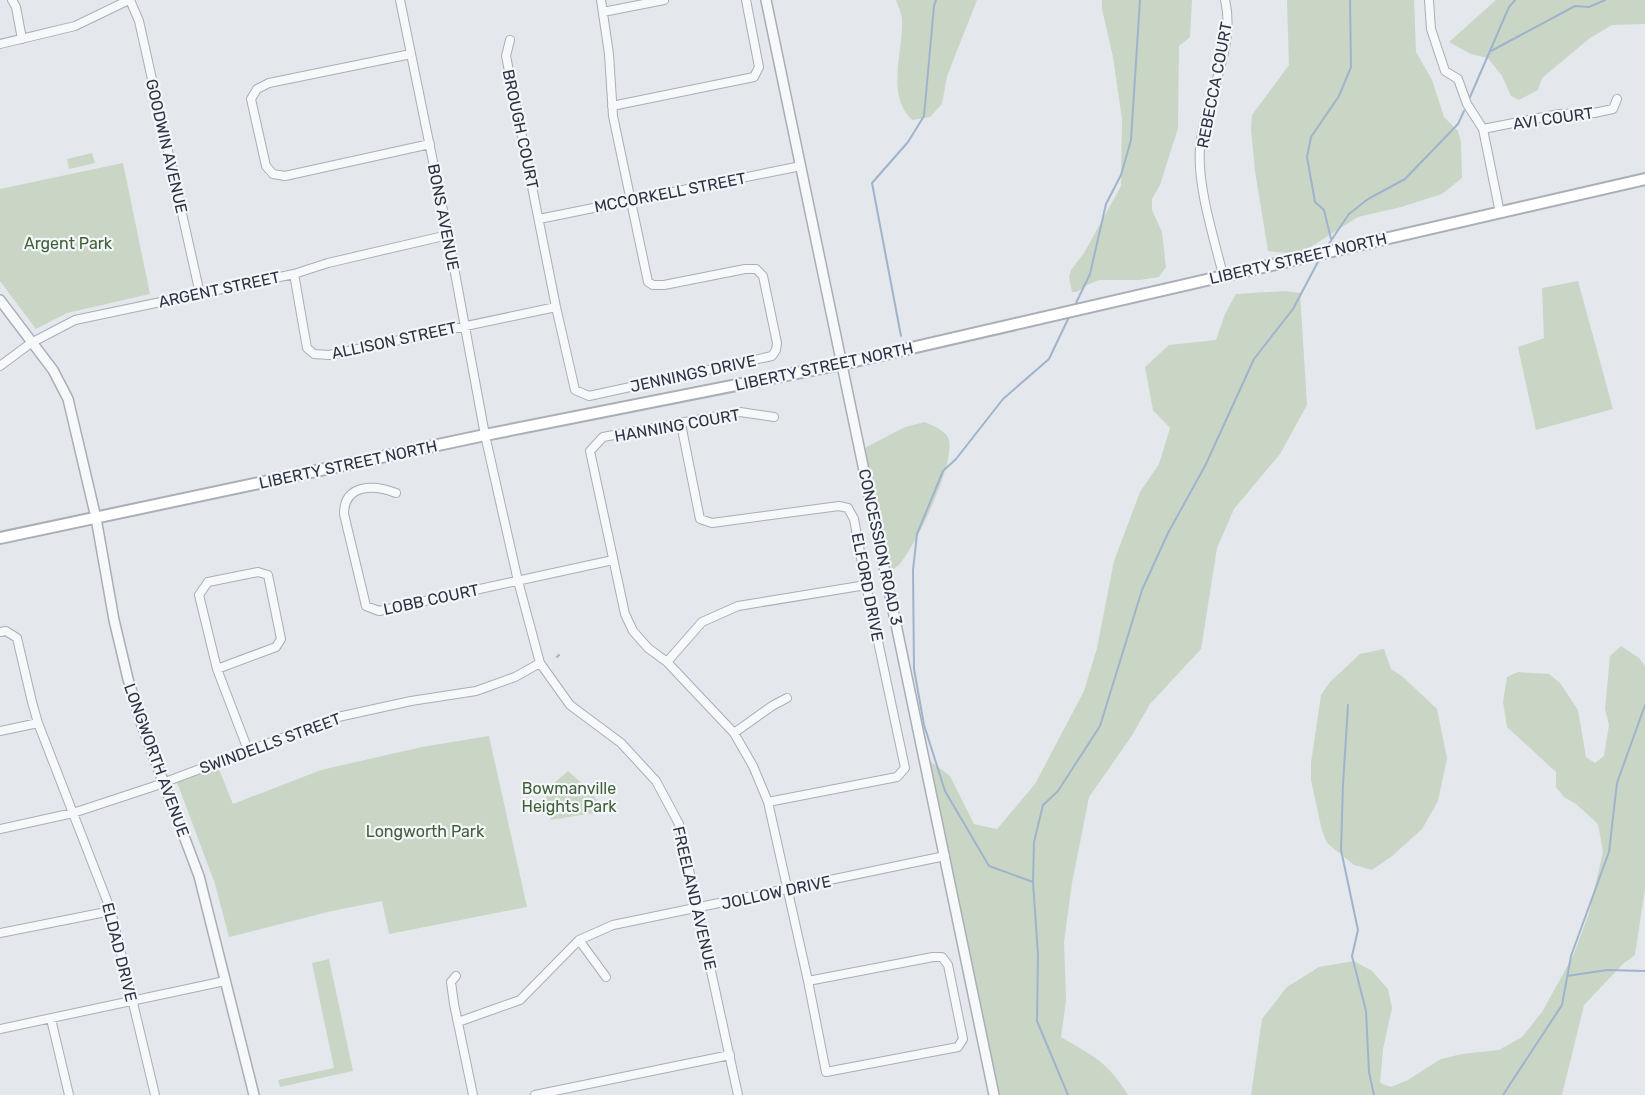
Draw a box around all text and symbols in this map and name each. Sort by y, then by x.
street label: REBECCA COURT [1193,20,1236,150]
street label: BROUGH COURT [499,68,542,191]
street label: GOODWIN AVENUE [142,77,191,215]
street label: AVI COURT [1512,103,1595,134]
street label: BONS AVENUE [424,162,463,272]
street label: MCCORKELL STREET [593,168,748,217]
street label: LIBERTY STREET NORTH [1207,229,1389,288]
park label: Argent Park [24,234,113,253]
street label: ARGENT STREET [157,267,282,312]
street label: ALLISON STREET [330,318,458,363]
street label: LIBERTY STREET NORTH [733,338,915,395]
street label: JENNINGS DRIVE [628,351,758,396]
street label: HANNING COURT [613,405,741,446]
street label: LIBERTY STREET NORTH [257,436,439,493]
street label: CONCESSION ROAD 3 [855,467,906,627]
street label: ELFORD DRIVE [848,531,887,643]
street label: LOBB COURT [382,580,481,619]
street label: LONGWORTH AVENUE [120,681,193,839]
street label: SWINDELLS STREET [197,709,343,778]
park label: Bowmanville Heights Park [521,779,617,816]
park label: Longworth Park [366,822,485,841]
street label: FREELAND AVENUE [669,824,720,972]
street label: JOLLOW DRIVE [719,872,833,913]
street label: ELDAD DRIVE [98,901,141,1004]

